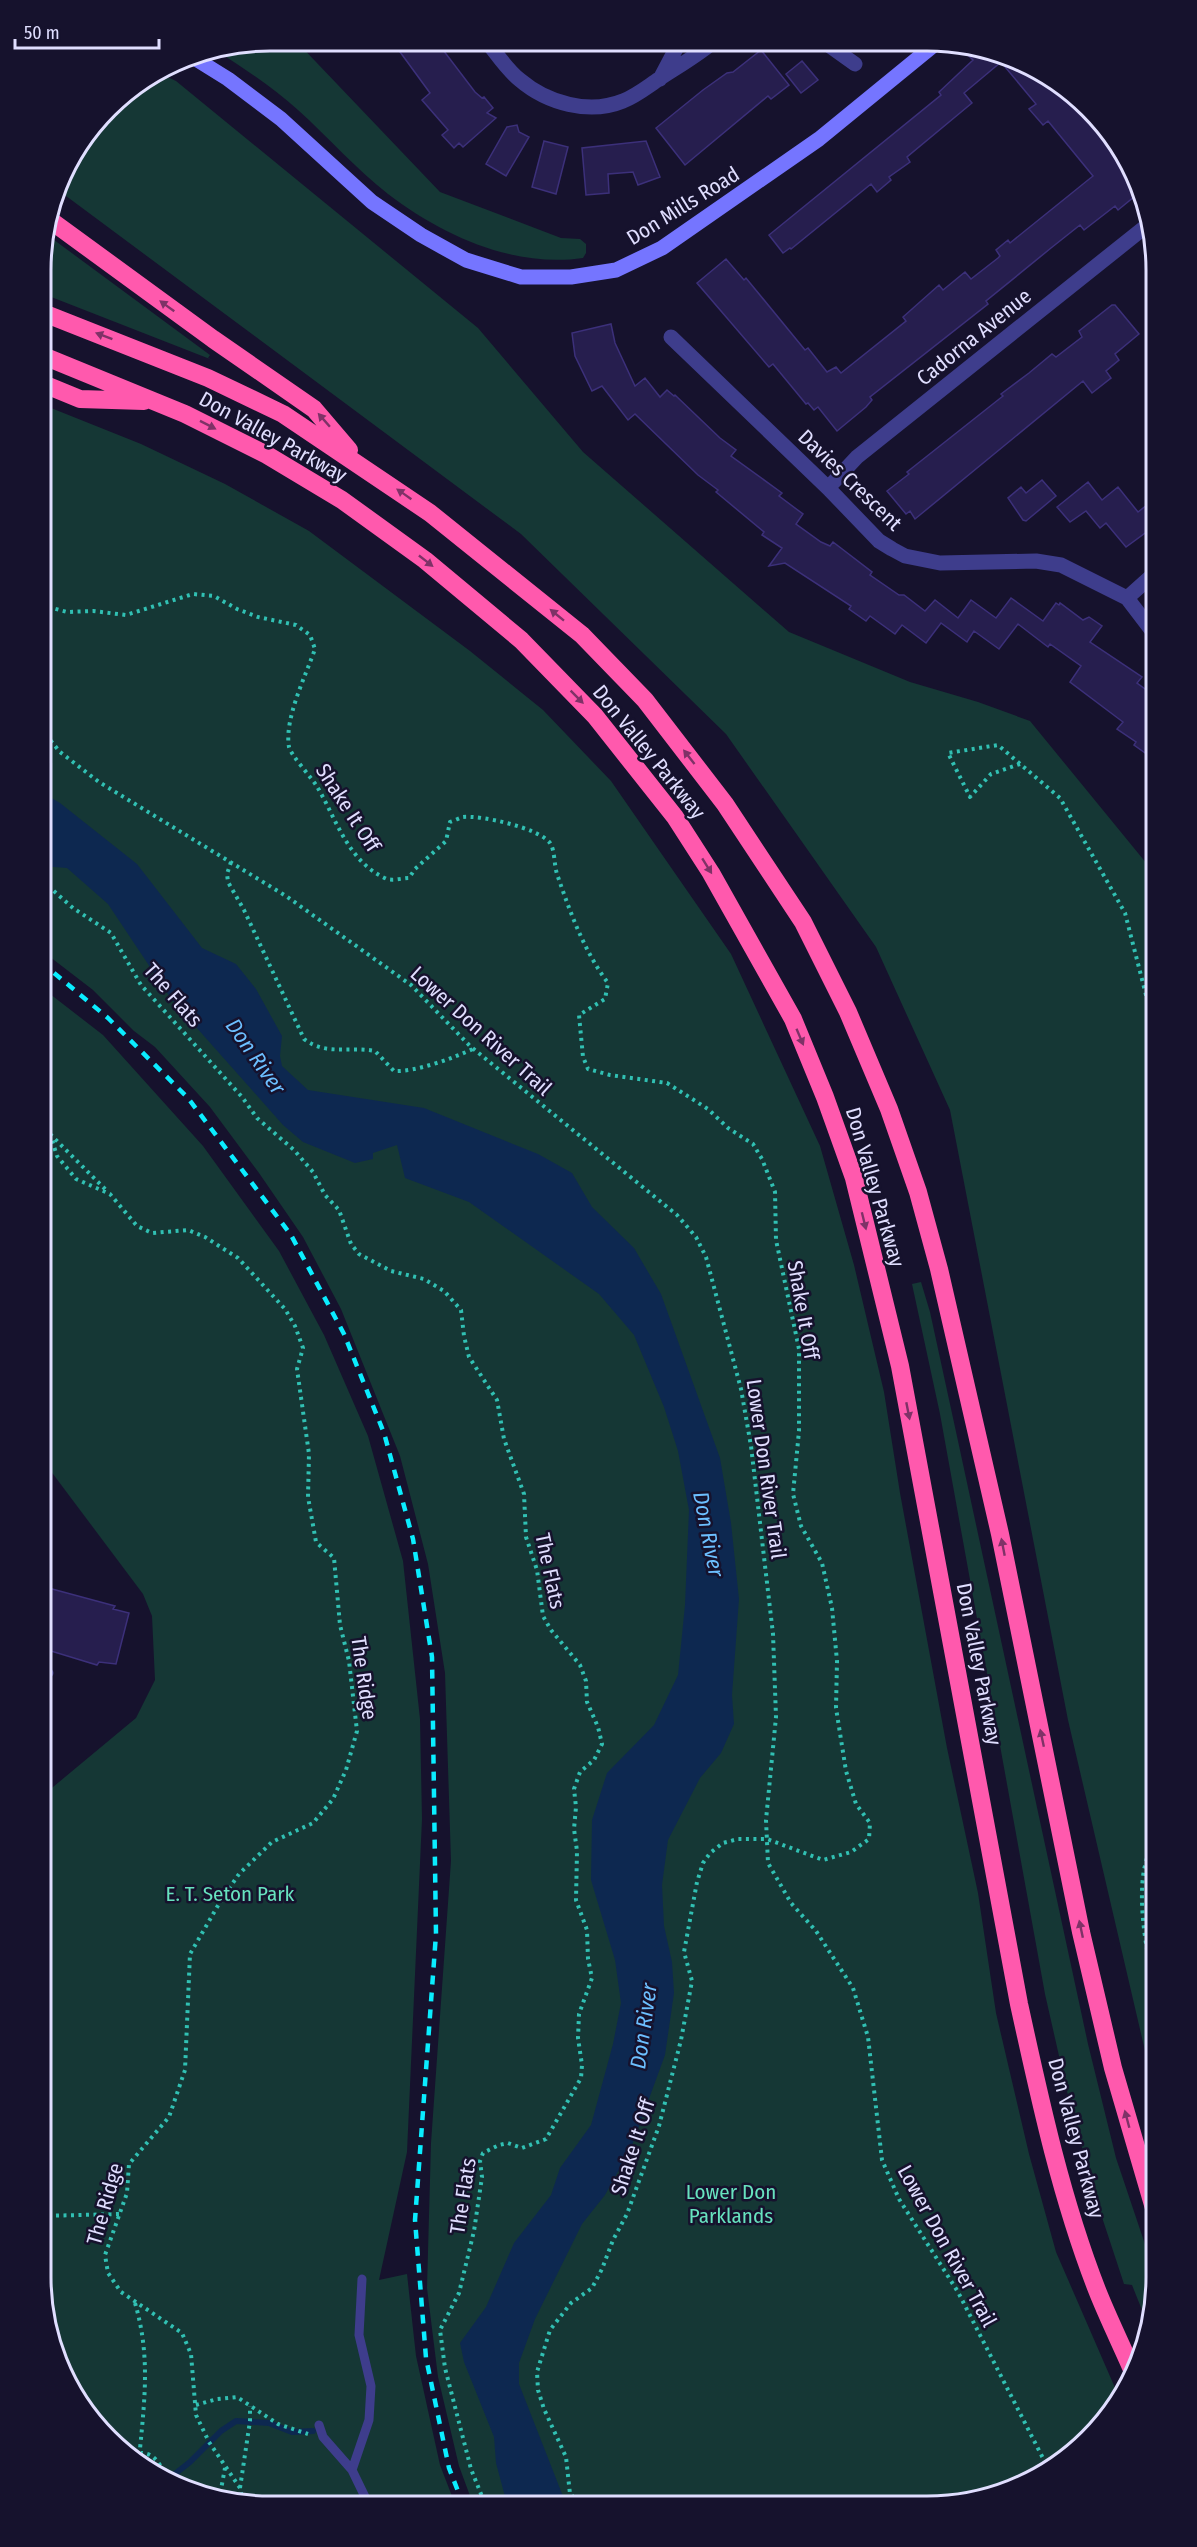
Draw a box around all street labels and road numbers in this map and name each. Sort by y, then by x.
street label: Don Mills Road [622,161,744,251]
street label: Cadorna Avenue [912,283,1036,391]
street label: Don Valley Parkway [195,386,352,489]
street label: Davies Crescent [793,424,907,536]
street label: Don Valley Parkway [587,680,711,825]
street label: Shake It Off [310,759,387,858]
street label: The Flats [138,958,208,1032]
street label: Lower Don River Trail [405,961,557,1102]
street label: Don Valley Parkway [840,1104,910,1270]
street label: Shake It Off [782,1258,825,1363]
street label: Lower Don River Trail [741,1378,792,1561]
street label: The Flats [529,1531,571,1611]
street label: Don Valley Parkway [951,1581,1008,1748]
street label: The Ridge [345,1635,383,1721]
street label: Don Valley Parkway [1042,2055,1110,2222]
street label: Shake It Off [605,2094,661,2199]
street label: The Flats [444,2156,482,2236]
street label: The Ridge [81,2160,129,2248]
street label: Lower Don River Trail [892,2161,1002,2332]

